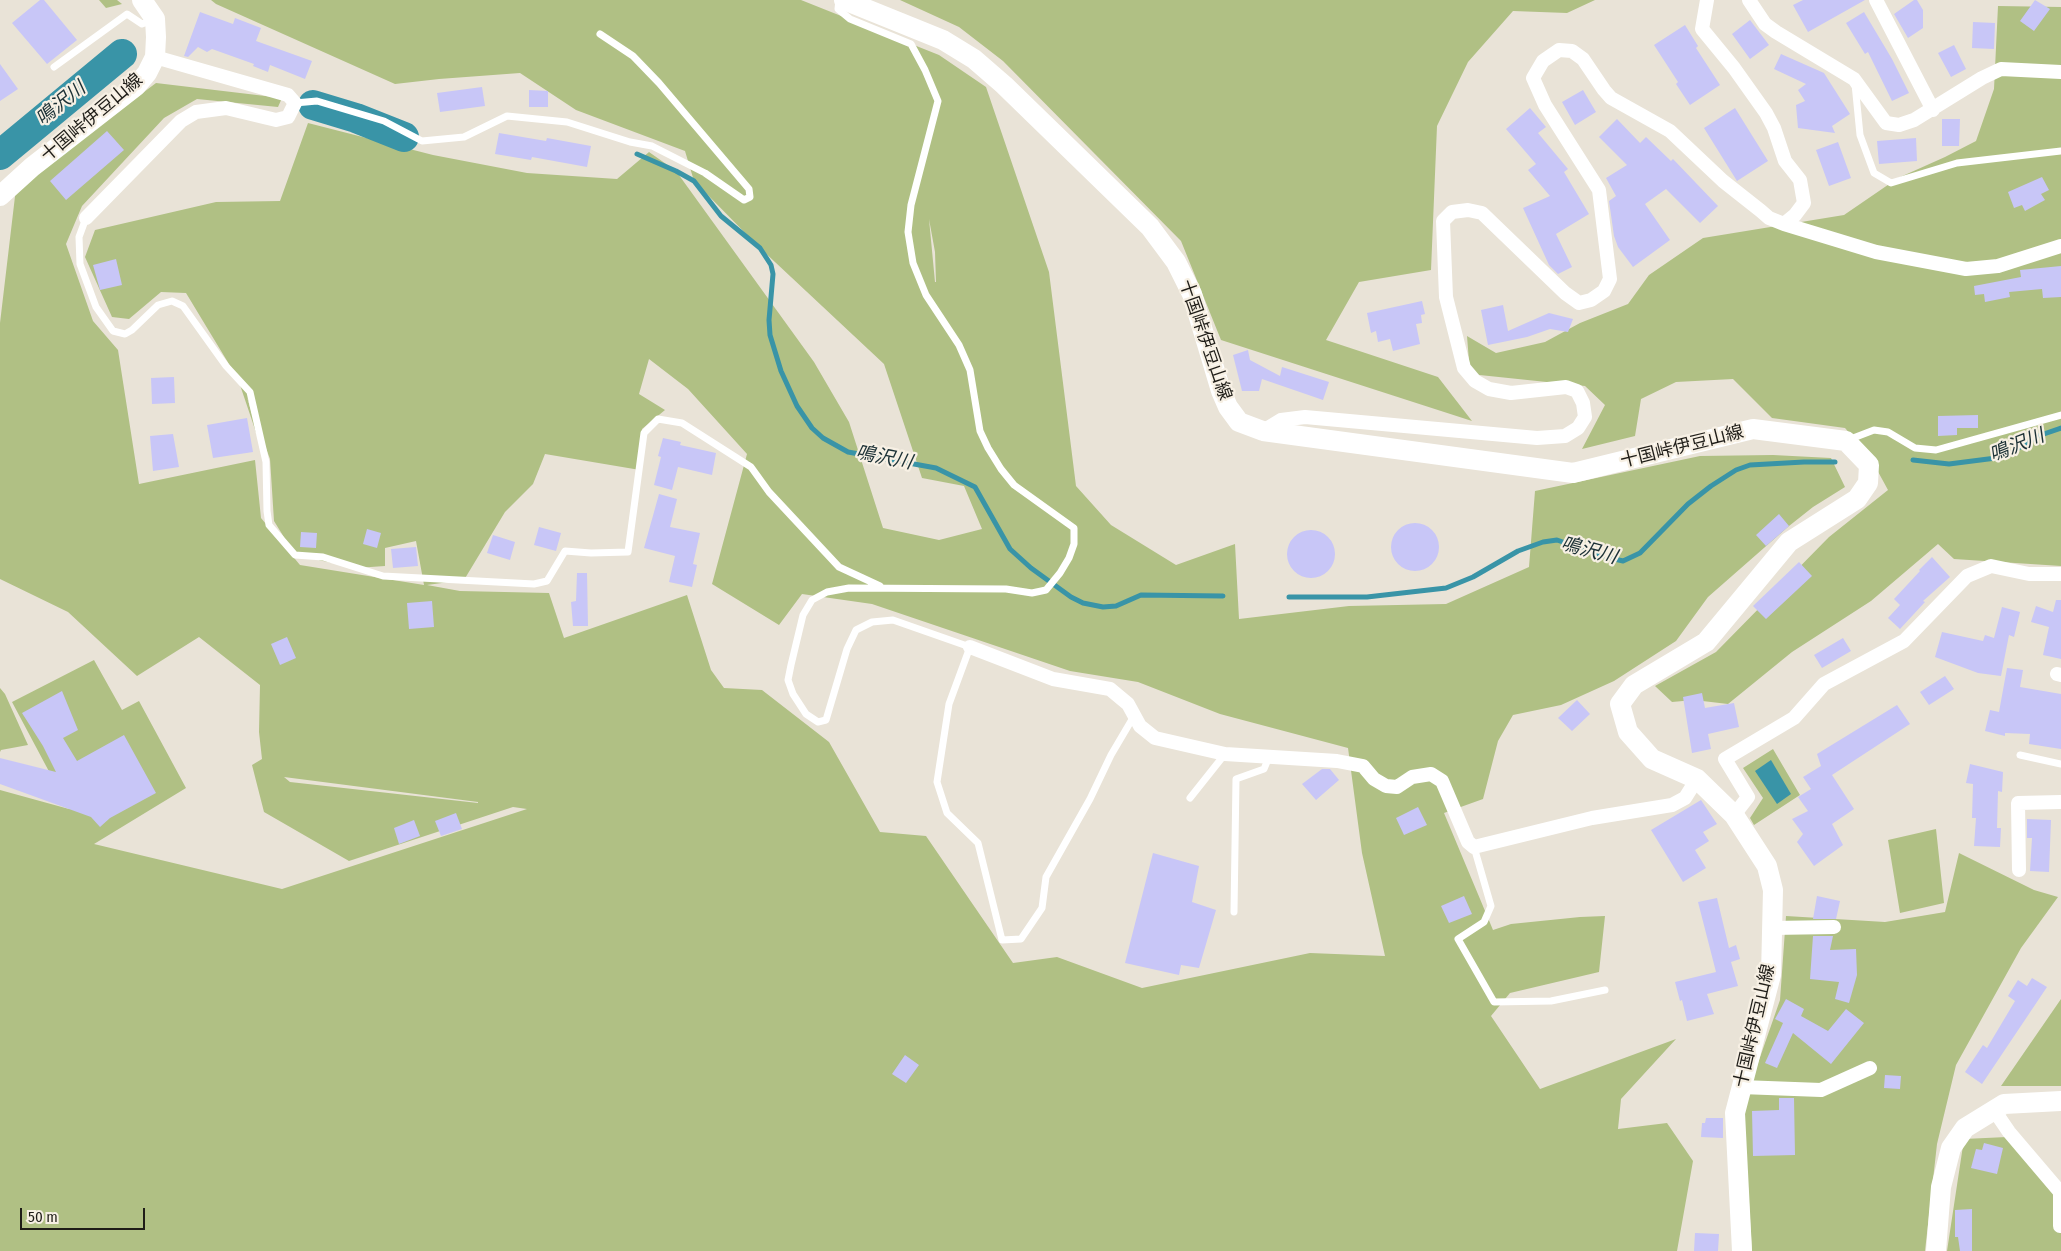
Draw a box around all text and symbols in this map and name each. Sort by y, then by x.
street label: 十国峠伊豆山線 [37,69,147,167]
water label: 鳴沢川 [32,77,90,131]
street label: 十国峠伊豆山線 [1174,277,1236,403]
street label: 十国峠伊豆山線 [1618,421,1746,473]
water label: 鳴沢川 [1986,425,2048,467]
water label: 鳴沢川 [854,441,914,475]
water label: 鳴沢川 [1559,533,1619,569]
street label: 十国峠伊豆山線 [1730,962,1780,1090]
scale bar [22,1198,148,1230]
text: 50 m [28,1208,58,1226]

